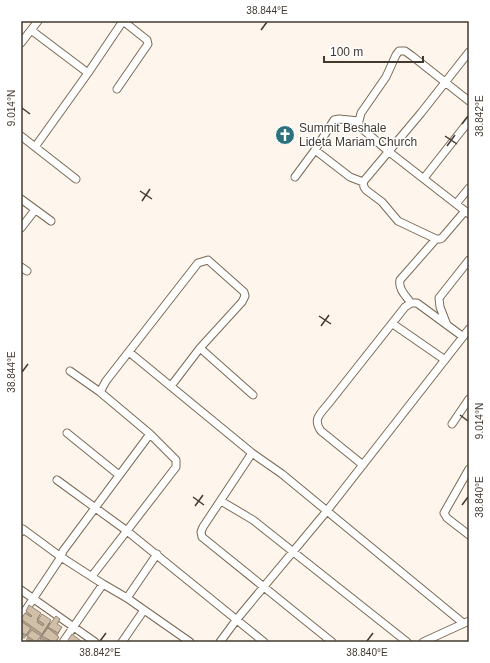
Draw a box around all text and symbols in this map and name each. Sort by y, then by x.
text: 38.844°E [246,5,288,16]
scale bar [324,38,423,64]
text: 100 m [330,45,363,59]
text: 9.014°N [6,90,17,126]
text: 38.842°E [474,95,485,137]
place label: Summit Beshale Lideta Mariam Church [299,121,417,149]
church icon: Summit Beshale Lideta Mariam Church [274,124,296,146]
text: 38.844°E [6,351,17,393]
text: 9.014°N [474,403,485,439]
text: 38.840°E [474,476,485,518]
text: 38.842°E [79,647,121,658]
text: 38.840°E [346,647,388,658]

